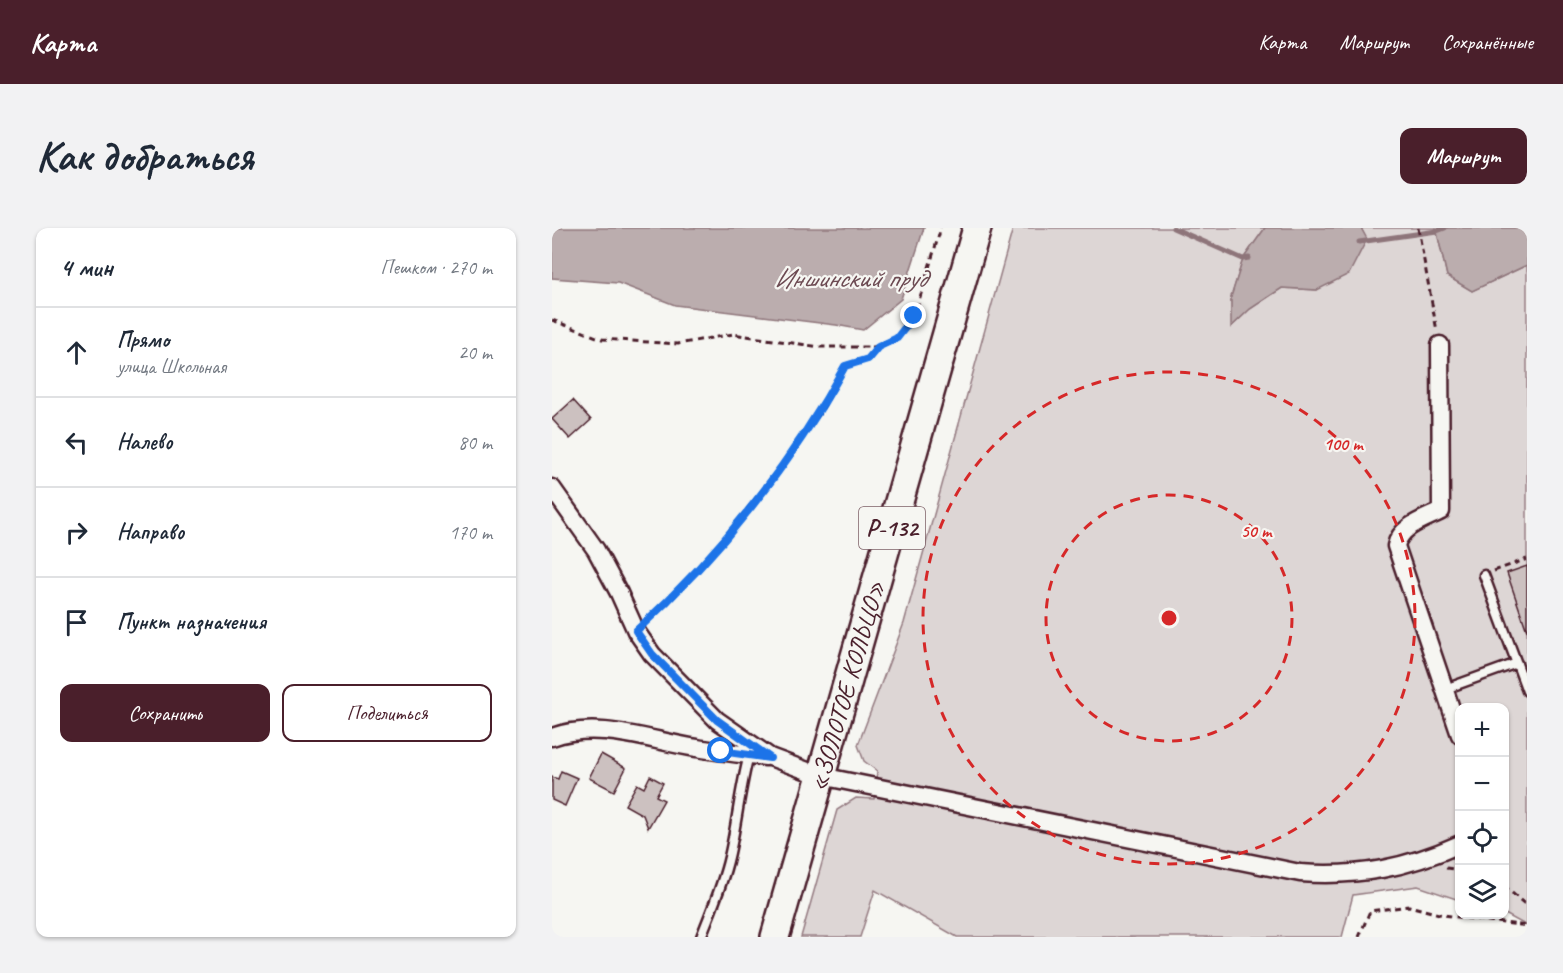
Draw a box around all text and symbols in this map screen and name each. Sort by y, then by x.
text: Карта [30,25,97,60]
text: Карта [1258,29,1307,55]
text: Маршрут [1340,29,1409,55]
text: Сохранённые [1442,29,1533,55]
button: Маршрут [1400,128,1527,184]
text: Как добраться [36,130,253,183]
text: 4 мин [60,251,113,284]
text: Пешком · 270 m [380,255,492,280]
water label: Иншинский пруд [774,261,932,295]
route end [900,302,926,328]
text: Прямо [117,326,169,354]
icon: ahead [60,336,93,369]
text: 20 m [458,340,492,365]
text: улица Школьная [117,354,226,379]
icon: left [60,426,93,459]
text: Налево [117,428,173,456]
text: 80 m [458,430,492,455]
text: 100 m [1324,433,1364,455]
road number: Р-132 [859,507,925,549]
icon: right [60,516,93,549]
text: Направо [117,518,184,546]
text: 170 m [449,520,492,545]
text: 50 m [1241,520,1273,542]
street label: «ЗОЛОТОЕ КОЛЬЦО» [801,577,892,795]
icon: arrive [60,606,93,639]
text: Пункт назначения [117,608,266,636]
centre of rings [1159,608,1179,628]
button: Сохранить [60,684,270,742]
button: Поделиться [282,684,492,742]
map controls [1455,703,1509,919]
button: + [1455,703,1509,757]
route start [707,737,733,763]
button: − [1455,757,1509,811]
button: locate [1455,811,1509,865]
button: layers [1455,865,1509,919]

